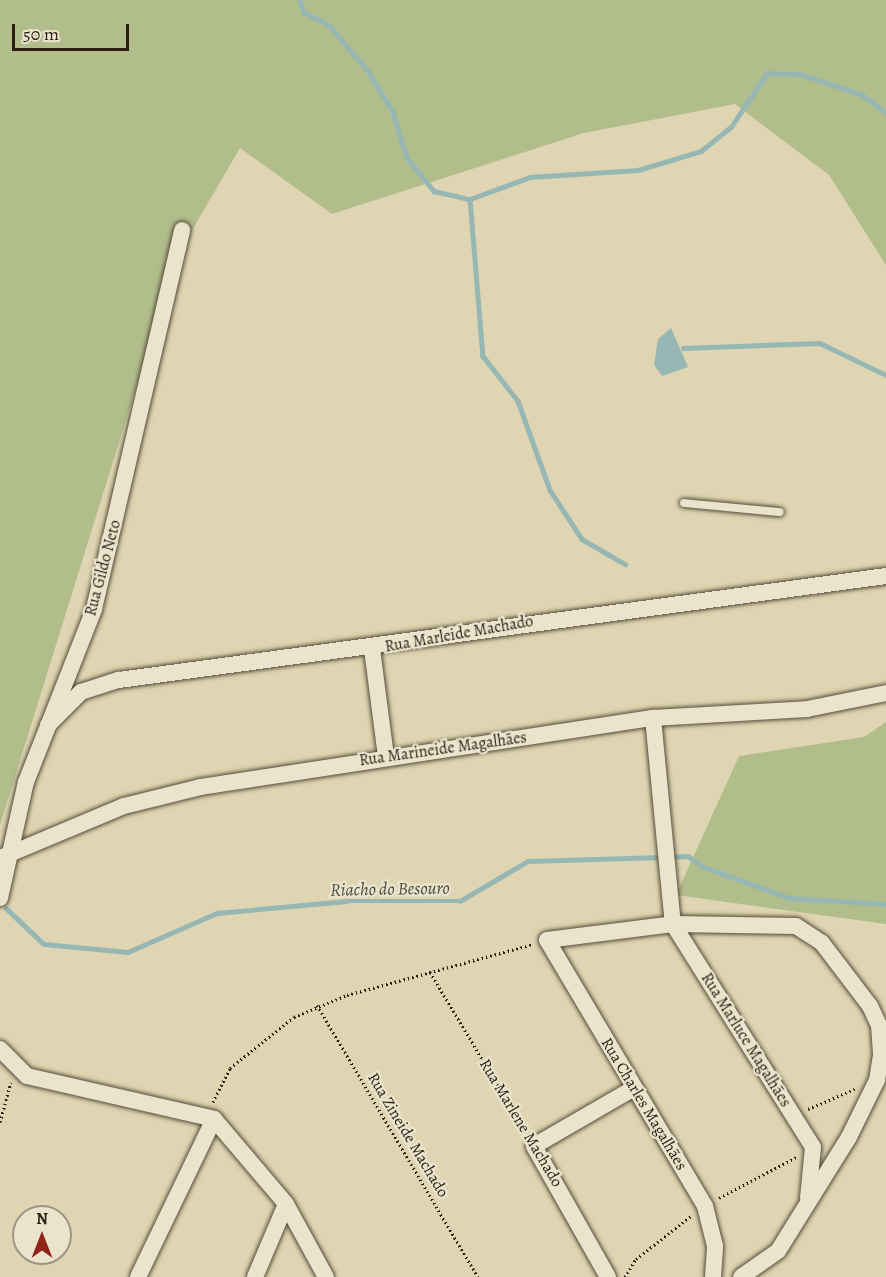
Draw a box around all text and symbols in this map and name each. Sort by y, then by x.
scale bar [15,12,132,50]
text: 50 m [23,22,59,46]
street label: Rua Gildo Neto [81,518,125,618]
street label: Rua Marleide Machado [383,612,535,656]
street label: Rua Marineide Magalhães [358,728,528,770]
water label: Riacho do Besouro [330,877,450,901]
street label: Rua Marluce Magalhães [697,969,795,1111]
street label: Rua Charles Magalhães [597,1034,691,1174]
street label: Rua Marlene Machado [475,1056,567,1190]
street label: Rua Zineide Machado [363,1069,453,1201]
north arrow [12,1205,72,1265]
text: N [36,1208,48,1230]

